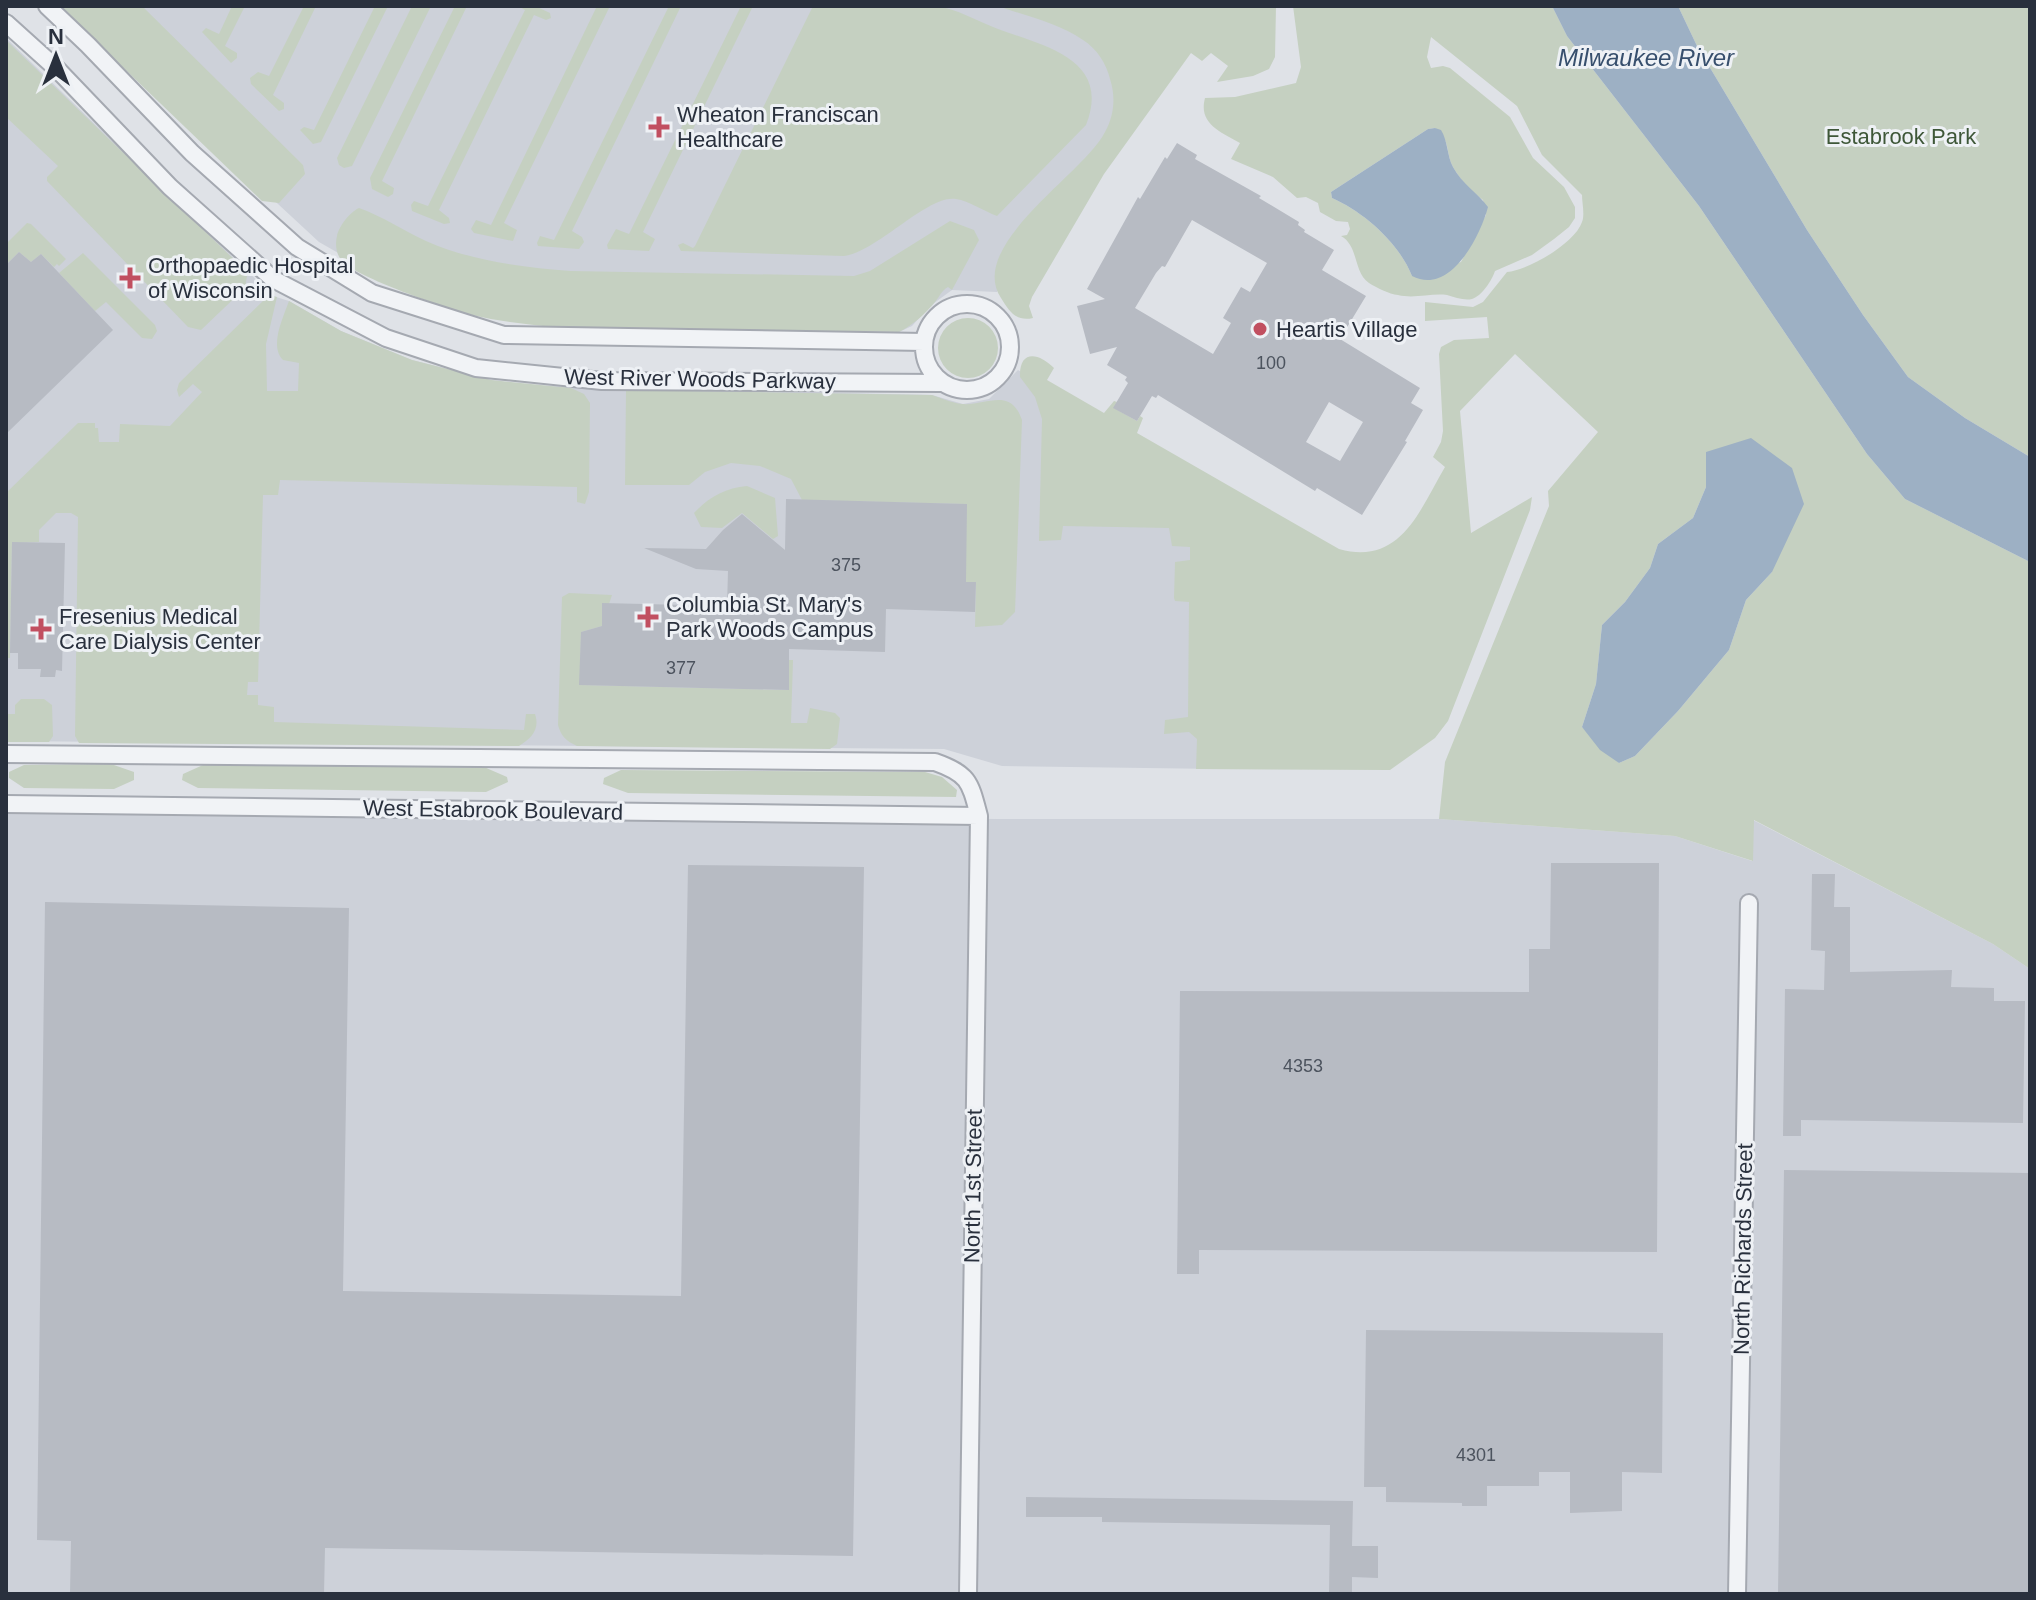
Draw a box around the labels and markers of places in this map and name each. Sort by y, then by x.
place label: Wheaton Franciscan Healthcare [677,102,879,152]
marker: Wheaton Franciscan Healthcare [648,116,670,138]
place label: Orthopaedic Hospital of Wisconsin [148,253,353,303]
marker: Orthopaedic Hospital of Wisconsin [119,267,141,289]
place label: Heartis Village [1276,317,1417,342]
marker: Heartis Village [1251,320,1269,338]
place label: Columbia St. Mary's Park Woods Campus [666,592,873,642]
place label: Fresenius Medical Care Dialysis Center [59,604,261,654]
marker: Columbia St. Mary's Park Woods Campus [637,606,659,628]
marker: Fresenius Medical Care Dialysis Center [30,618,52,640]

